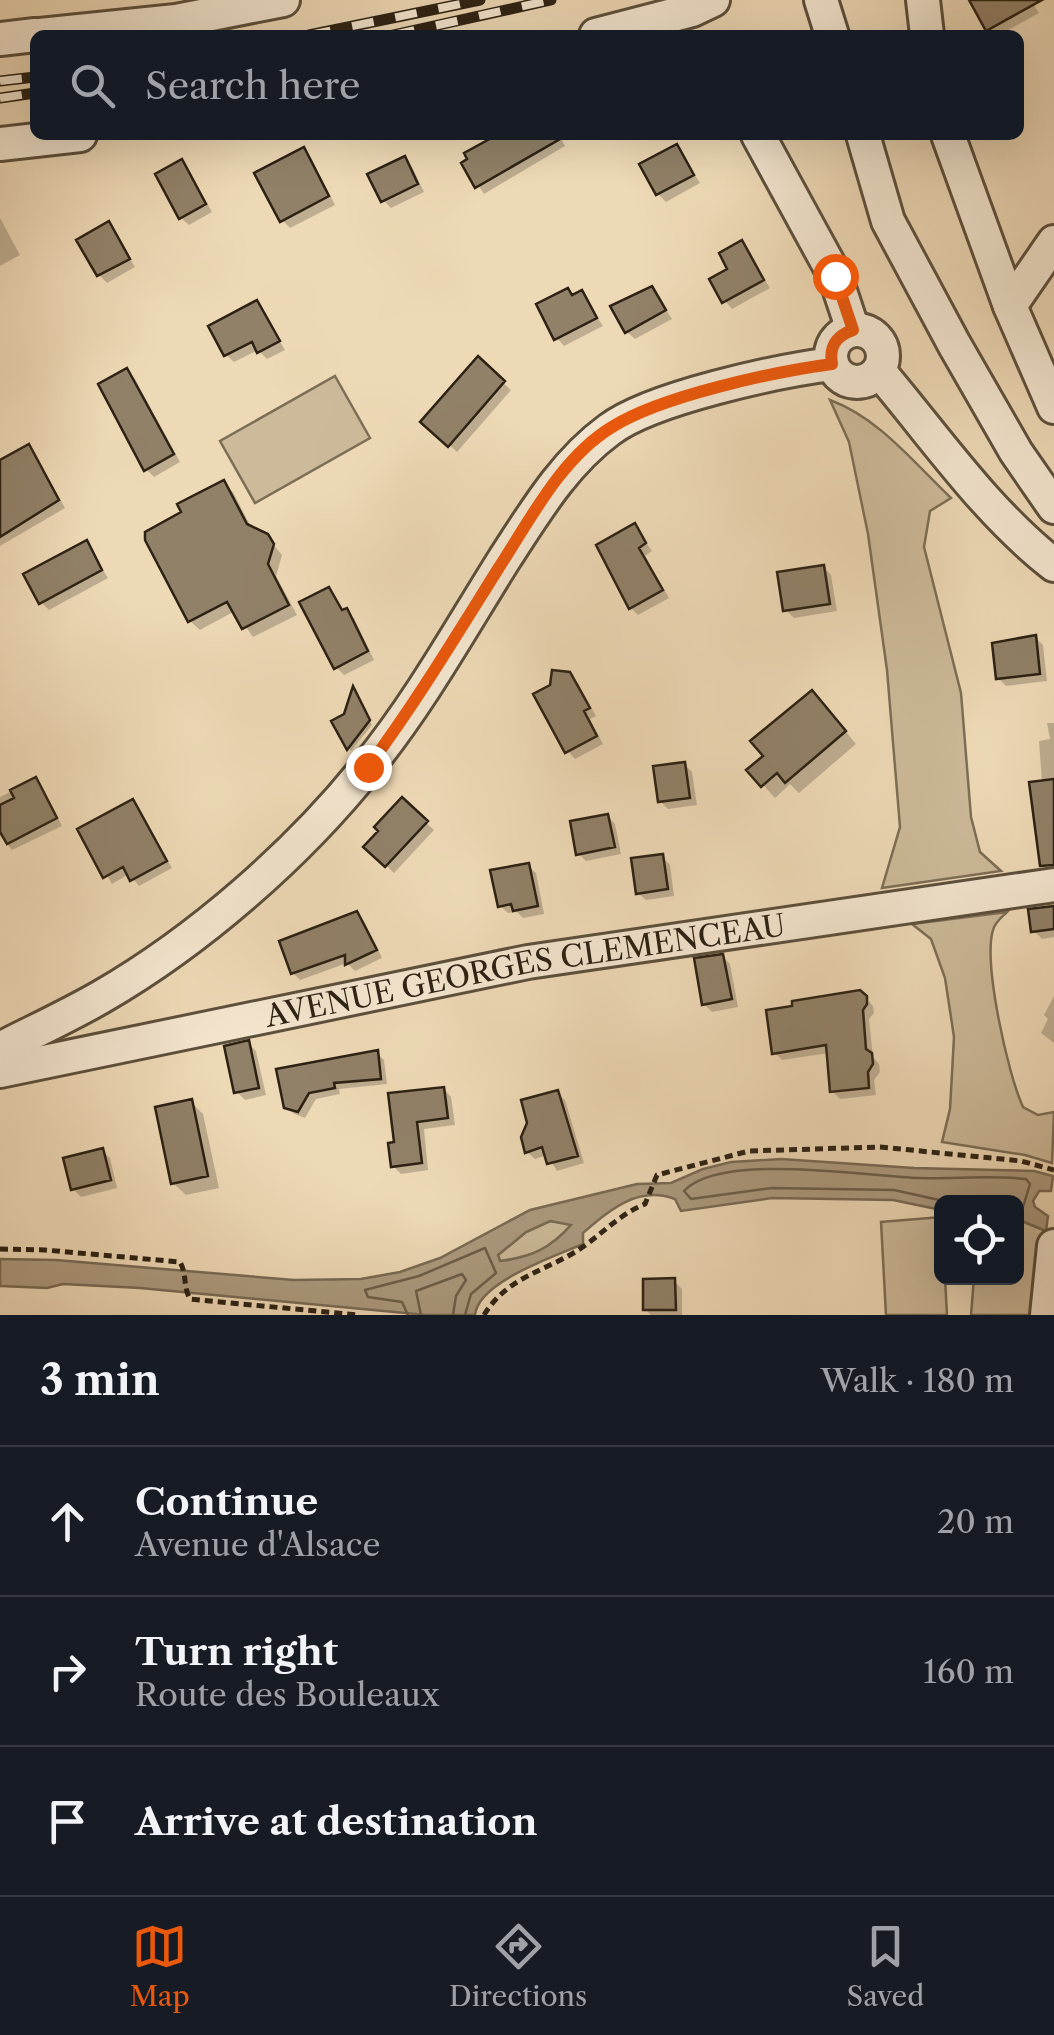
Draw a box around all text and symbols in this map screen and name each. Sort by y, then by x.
search box [30,30,1024,140]
icon: search [65,58,120,113]
text: Search here [145,62,360,109]
route start [813,254,859,300]
route end [346,745,392,791]
street label: AVENUE GEORGES CLEMENCEAU [261,906,788,1035]
map controls [934,1195,1024,1285]
button: locate [934,1195,1024,1285]
text: 3 min [40,1354,160,1406]
text: Walk · 180 m [821,1361,1014,1400]
text: Continue [135,1478,318,1525]
icon: ahead [40,1494,95,1549]
text: 20 m [937,1502,1014,1541]
text: Avenue d'Alsace [135,1525,381,1564]
text: Turn right [135,1628,338,1675]
icon: right [40,1644,95,1699]
text: 160 m [923,1652,1014,1691]
text: Route des Bouleaux [135,1675,439,1714]
icon: arrive [40,1794,95,1849]
text: Arrive at destination [135,1798,538,1845]
tab: Map [130,1919,190,2013]
tab: Directions [449,1919,587,2013]
tab: Saved [847,1919,924,2013]

